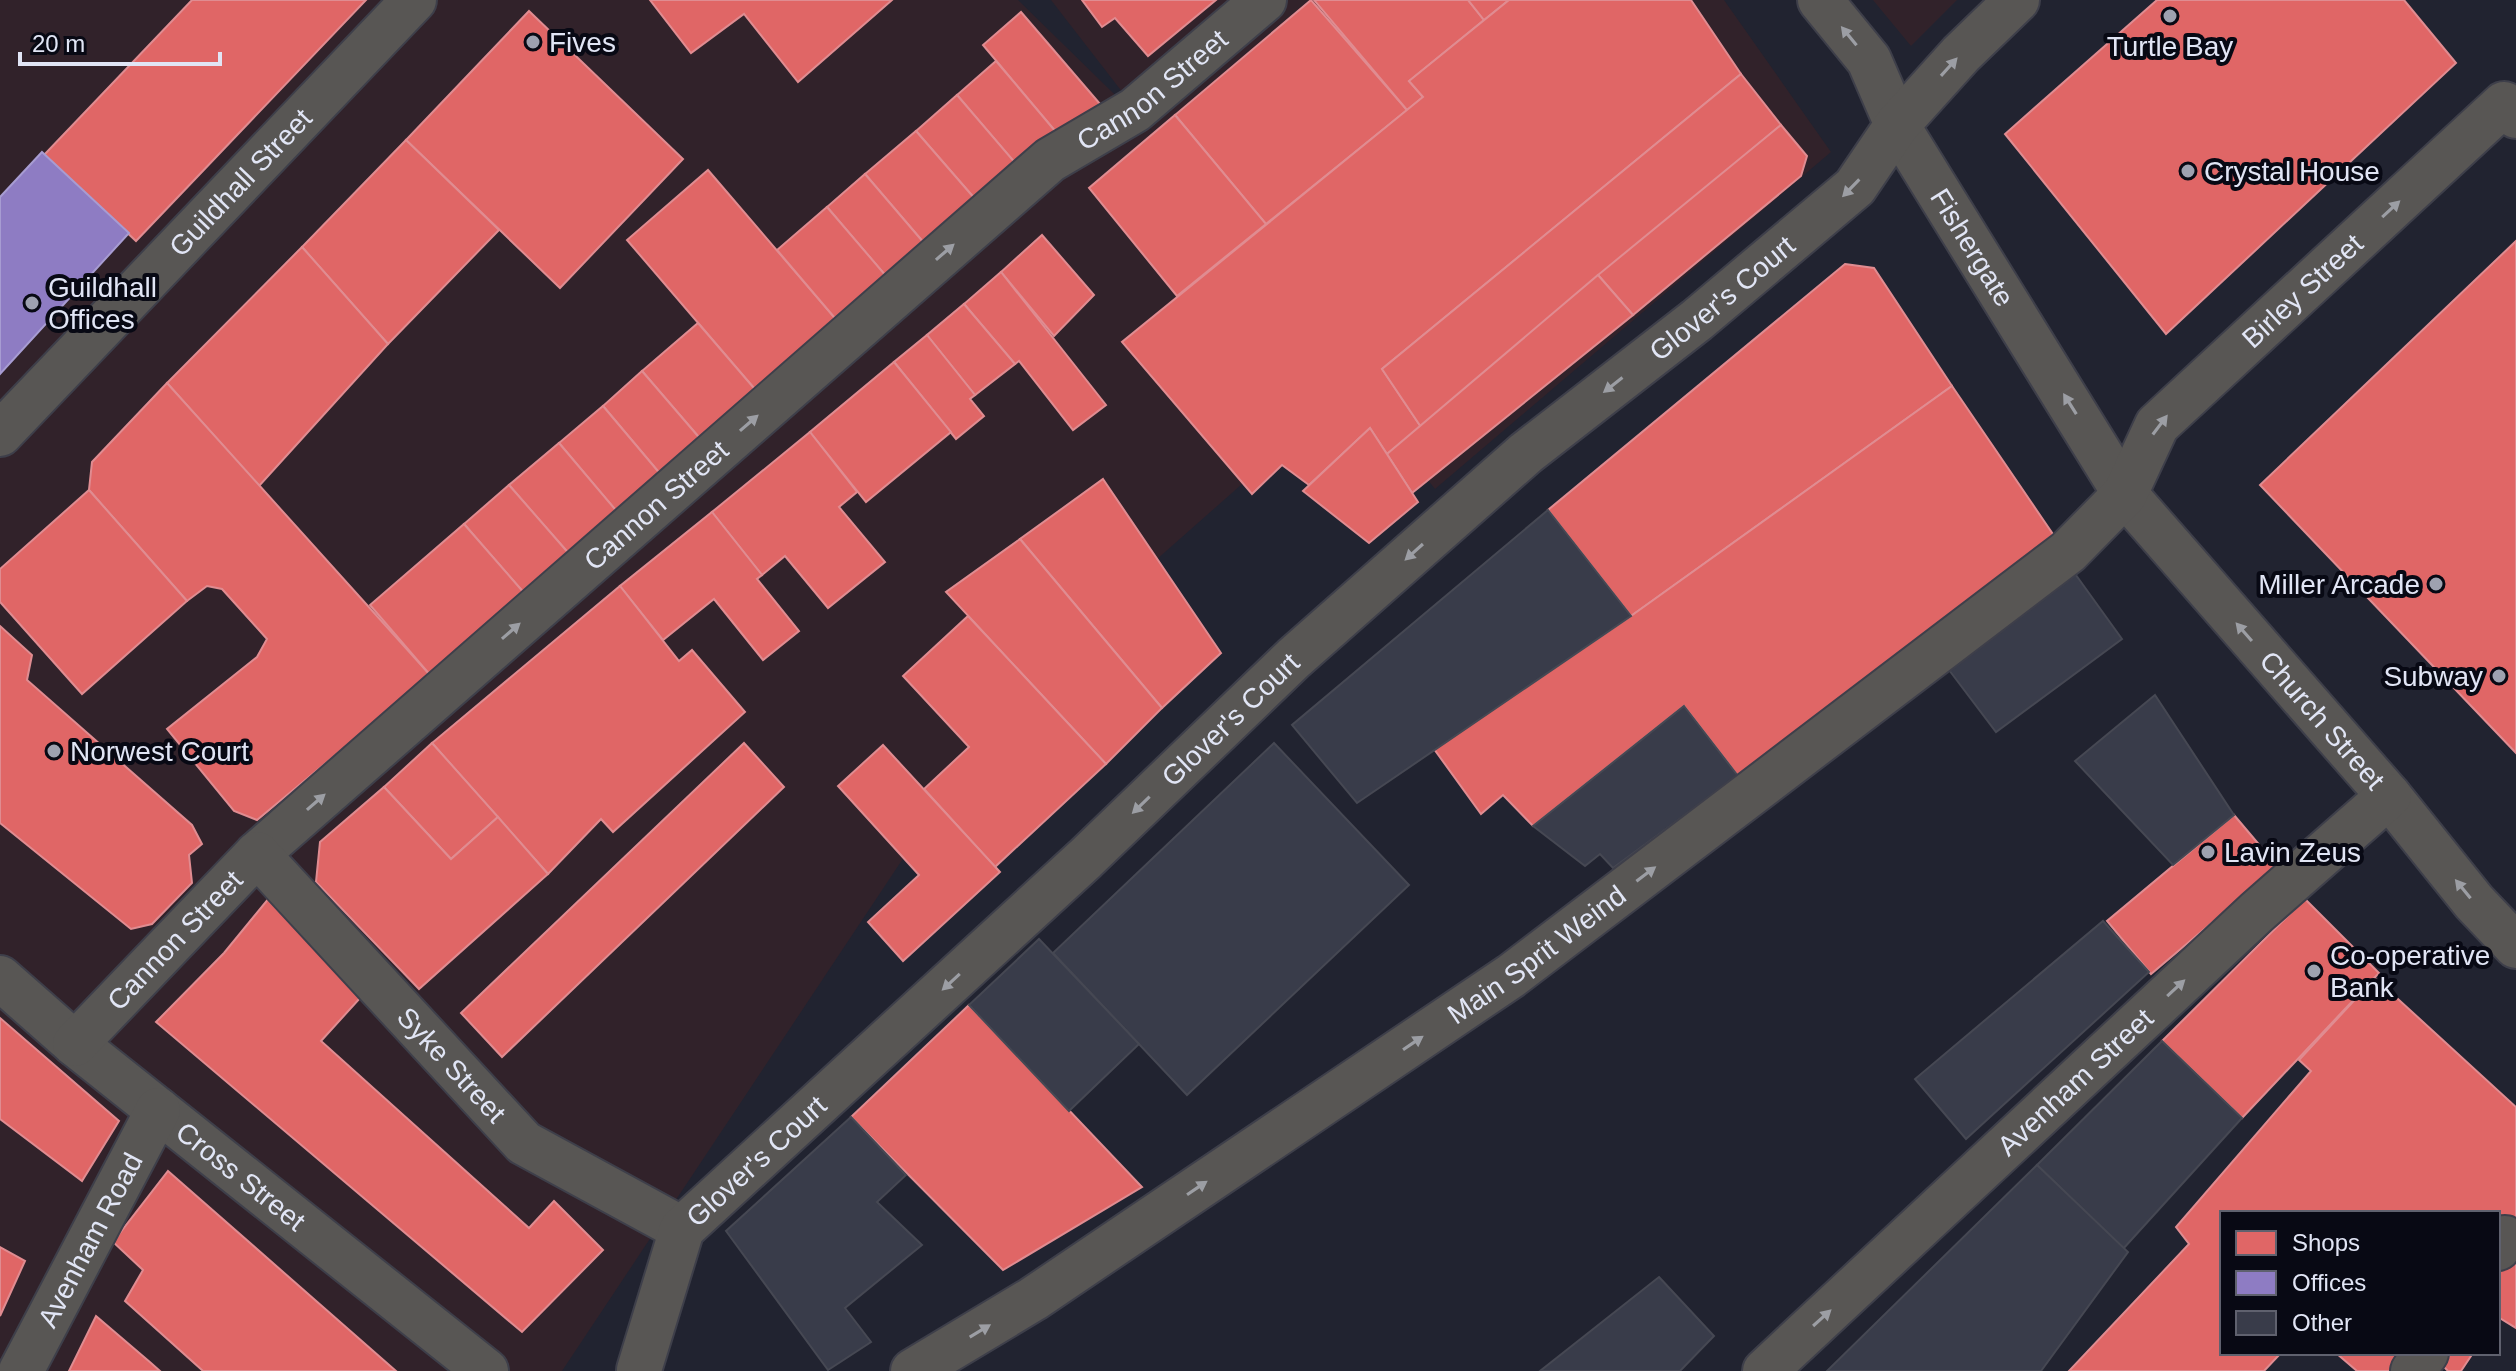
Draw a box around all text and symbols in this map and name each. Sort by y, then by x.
marker: Turtle Bay [2161,7,2179,25]
scale bar [20,16,220,66]
street label: Cannon Street [1072,23,1234,157]
one-way arrow [1842,26,1858,46]
place label: Fives [549,27,616,58]
text: 20 m [32,30,85,57]
place label: Turtle Bay [2107,31,2233,62]
marker: Fives [524,33,542,51]
one-way arrow [1940,57,1957,77]
street label: Guildhall Street [163,102,318,263]
place label: Crystal House [2204,156,2380,187]
marker: Crystal House [2179,162,2197,180]
one-way arrow [1843,178,1861,197]
street label: Fishergate [1924,183,2020,312]
one-way arrow [2381,201,2400,219]
street label: Birley Street [2236,228,2369,354]
street label: Glover's Court [1644,230,1801,367]
one-way arrow [934,244,954,261]
place label: Guildhall Offices [48,272,157,335]
marker: Guildhall Offices [23,294,41,312]
one-way arrow [1603,377,1623,393]
one-way arrow [2063,393,2077,415]
one-way arrow [739,415,759,432]
one-way arrow [2152,415,2168,435]
street label: Cannon Street [578,434,735,576]
one-way arrow [1405,543,1425,560]
place label: Miller Arcade [2258,569,2420,600]
marker: Miller Arcade [2427,575,2445,593]
one-way arrow [501,623,521,640]
one-way arrow [2236,623,2253,643]
street label: Church Street [2254,645,2391,796]
street label: Glover's Court [1156,647,1306,793]
place label: Subway [2383,661,2483,692]
marker: Subway [2490,667,2508,685]
place label: Norwest Court [70,736,249,767]
marker: Norwest Court [45,742,63,760]
one-way arrow [306,794,325,812]
one-way arrow [1132,796,1151,814]
place label: Lavin Zeus [2224,837,2361,868]
marker: Lavin Zeus [2199,843,2217,861]
street label: Cannon Street [101,864,249,1016]
one-way arrow [1636,866,1656,882]
one-way arrow [2456,879,2472,899]
street label: Main Sprit Weind [1442,880,1632,1030]
place label: Co-operative Bank [2330,940,2490,1003]
marker: Co-operative Bank [2305,962,2323,980]
one-way arrow [941,973,961,991]
one-way arrow [2166,979,2185,997]
street label: Syke Street [391,1001,512,1129]
street label: Avenham Street [1992,1002,2159,1162]
one-way arrow [1402,1036,1424,1050]
street label: Glover's Court [680,1090,833,1233]
street label: Cross Street [170,1116,311,1237]
street label: Avenham Road [32,1148,149,1333]
one-way arrow [1187,1181,1208,1196]
legend [2220,1211,2500,1355]
text: Shops [2292,1229,2360,1256]
text: Offices [2292,1269,2366,1296]
text: Other [2292,1309,2352,1336]
one-way arrow [1813,1310,1832,1328]
one-way arrow [969,1324,991,1338]

